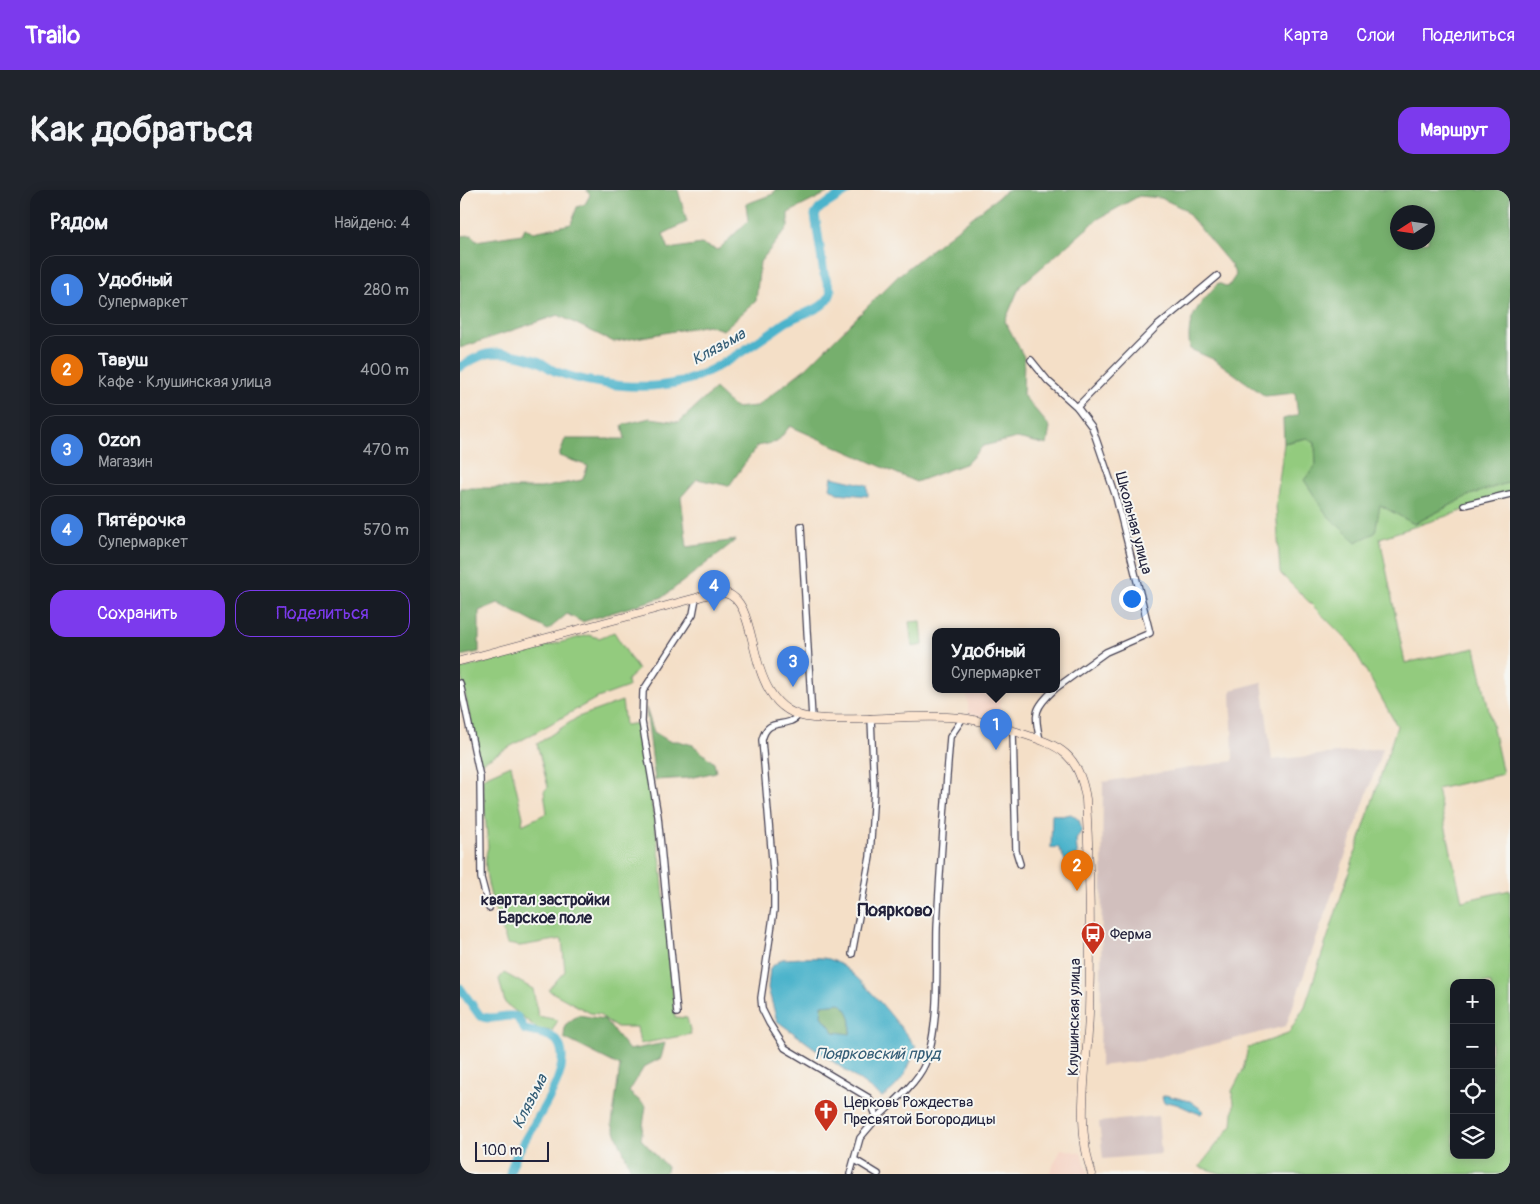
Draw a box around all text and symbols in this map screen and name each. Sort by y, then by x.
text: Trailo [25,21,80,50]
text: Карта [1284,24,1328,47]
text: Слои [1356,24,1394,47]
text: Поделиться [1422,24,1515,47]
button: Маршрут [1398,107,1510,154]
text: Как добраться [30,108,253,152]
north arrow [1390,205,1435,250]
text: Рядом [50,209,108,236]
text: Найдено: 4 [334,213,410,233]
text: Удобный [98,268,173,292]
text: 1 [64,280,70,300]
text: 280 m [363,280,409,300]
text: Супермаркет [98,292,188,312]
water label: Клязьма [688,323,750,370]
text: Тавуш [98,348,148,372]
text: 2 [63,360,71,380]
text: 400 m [360,360,409,380]
text: Кафе · Клушинская улица [98,372,271,392]
text: Ozon [98,428,141,452]
text: 3 [63,440,71,460]
text: 470 m [363,440,409,460]
text: Магазин [98,452,153,472]
street label: Школьная улица [1111,470,1156,576]
text: Пятёрочка [98,508,186,532]
text: 4 [62,520,72,540]
text: 570 m [363,520,409,540]
text: Супермаркет [98,532,188,552]
pin: 4 [698,570,730,611]
your location [1119,586,1145,612]
button: Сохранить [50,590,225,637]
button: Поделиться [235,590,410,637]
popup [932,628,1060,693]
text: Удобный [951,639,1026,663]
pin: 3 [777,646,809,687]
text: Супермаркет [951,663,1041,683]
pin: 1 [980,709,1012,750]
pin: 2 [1061,850,1093,891]
district label: квартал застройки Барское поле [481,890,610,928]
district label: Поярково [858,899,933,922]
bus stop icon: Ферма [1080,921,1106,955]
place label: Ферма [1110,925,1151,944]
street label: Клушинская улица [1064,958,1085,1076]
map controls [1450,979,1495,1159]
button: + [1450,979,1495,1024]
button: − [1450,1024,1495,1069]
water label: Поярковский пруд [816,1044,942,1064]
button: locate [1450,1069,1495,1114]
water label: Клязьма [508,1070,553,1132]
place label: Церковь Рождества Пресвятой Богородицы [844,1093,996,1129]
church icon: Церковь Рождества Пресвятой Богородицы [813,1098,839,1132]
button: layers [1450,1114,1495,1159]
scale bar [475,1139,549,1162]
text: 100 m [482,1142,522,1159]

